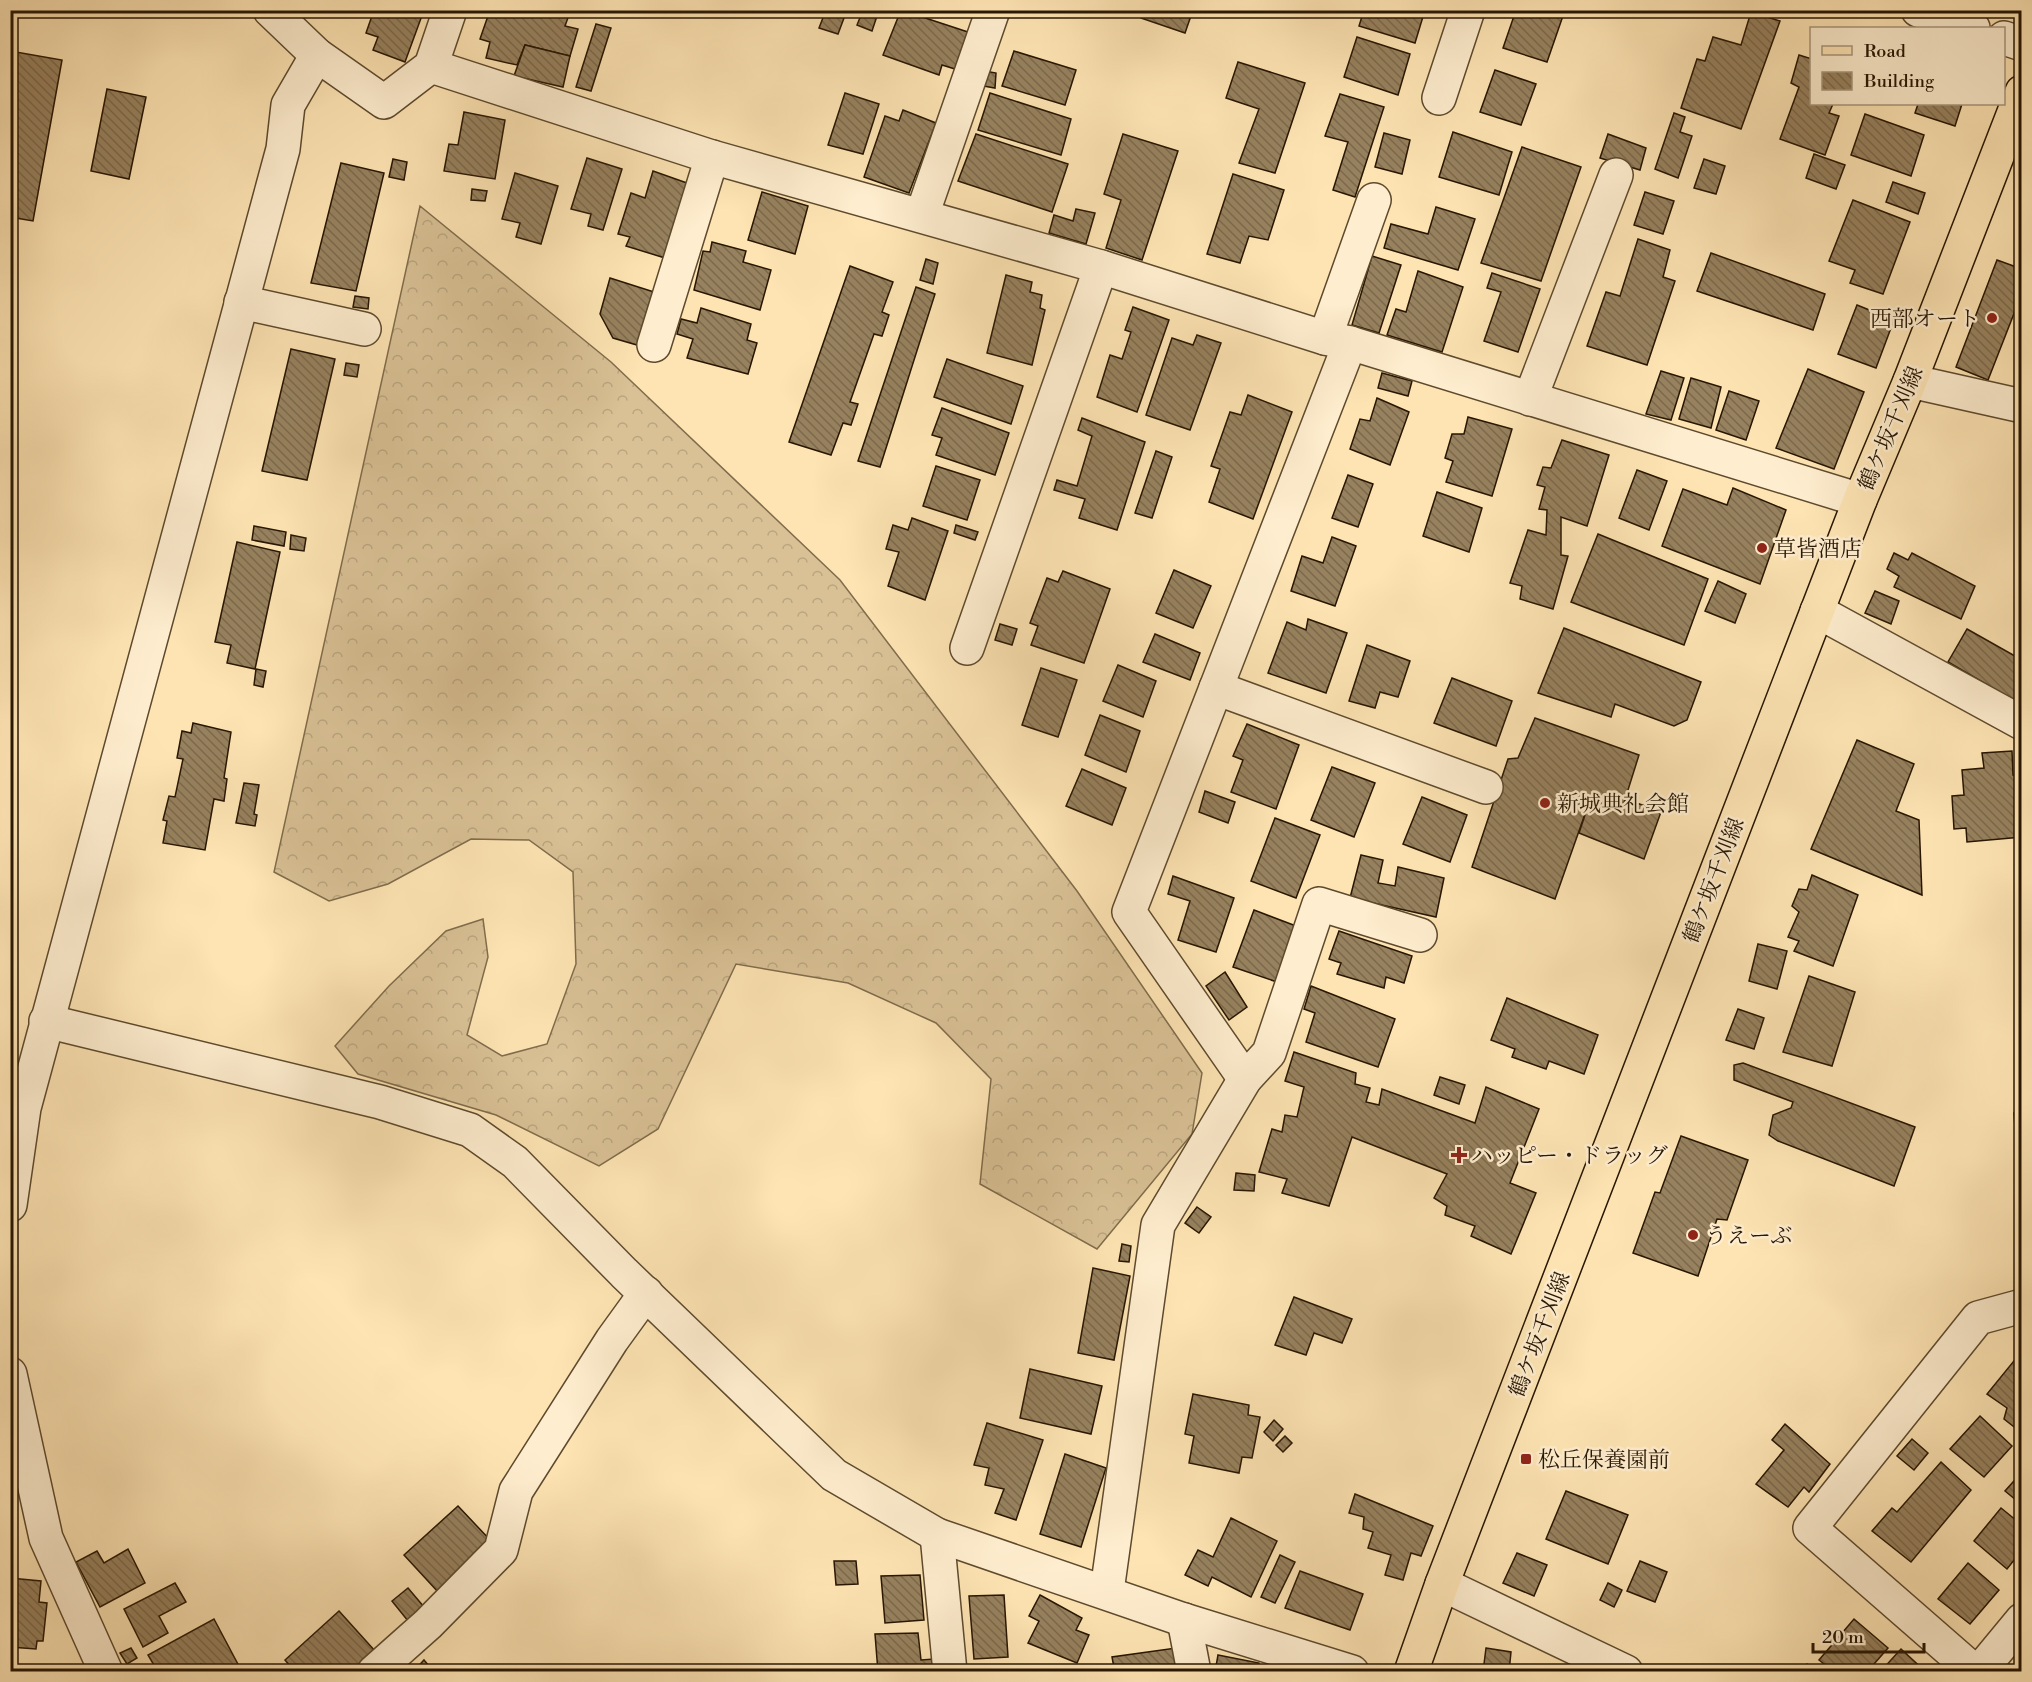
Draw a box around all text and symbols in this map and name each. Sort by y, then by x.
legend [1810,27,2005,105]
text: Road [1864,40,1907,63]
text: Building [1863,70,1935,93]
place label: 西部オート [1870,306,1980,333]
marker: 西部オート [1985,311,1999,325]
street label: 鶴ケ坂千刈線 [1853,363,1930,495]
place label: 草皆酒店 [1774,536,1862,563]
marker: 草皆酒店 [1755,541,1769,555]
place label: 新城典礼会館 [1557,791,1689,818]
marker: 新城典礼会館 [1538,796,1552,810]
street label: 鶴ケ坂千刈線 [1678,814,1751,947]
place label: ハッピー・ドラッグ [1471,1143,1668,1170]
marker: ハッピー・ドラッグ [1452,1148,1466,1162]
place label: うえーぶ [1705,1223,1793,1250]
marker: うえーぶ [1686,1228,1700,1242]
street label: 鶴ケ坂千刈線 [1504,1268,1577,1401]
place label: 松丘保養園前 [1538,1447,1670,1474]
marker: 松丘保養園前 [1519,1452,1533,1466]
scale bar [1813,1616,1924,1654]
text: 20 m [1822,1626,1864,1649]

